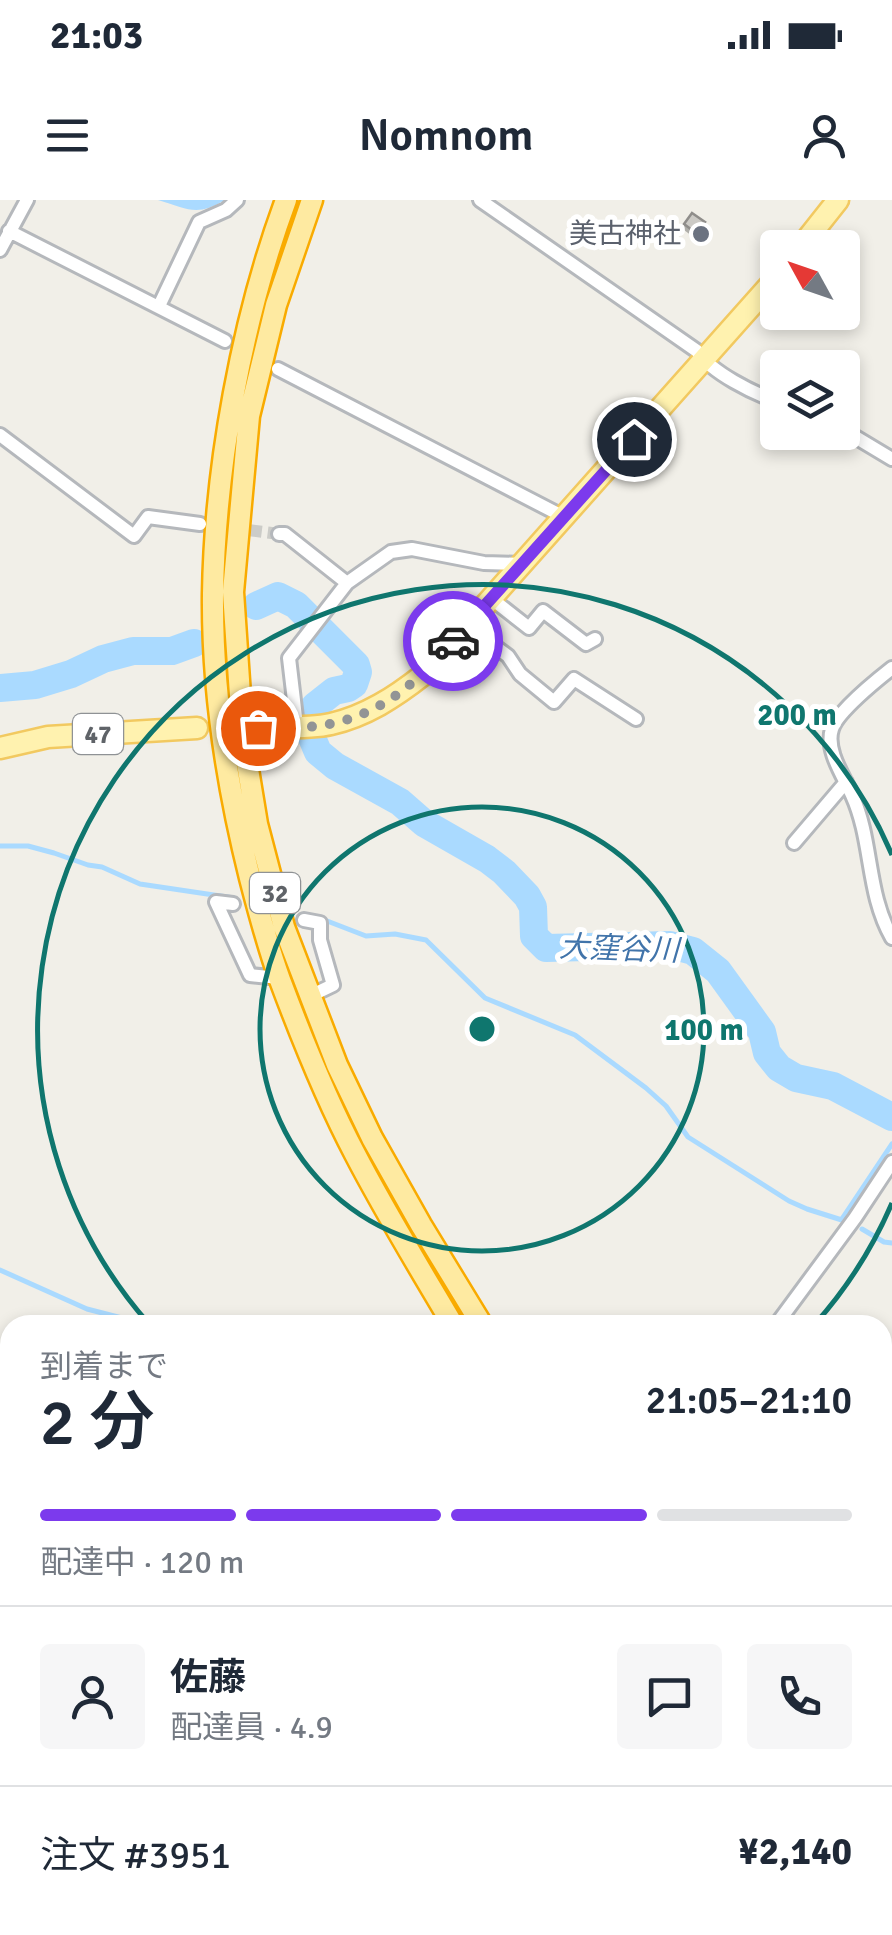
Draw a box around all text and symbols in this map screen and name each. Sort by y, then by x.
text: 21:03 [50,12,143,59]
icon: menu [40,108,95,163]
text: Nomnom [359,108,533,163]
icon: person [797,108,852,163]
place label: 美古神社 [569,217,681,251]
marker: 美古神社 [690,223,712,245]
north arrow [760,230,860,330]
map controls [760,230,860,450]
button: layers [760,350,860,450]
pin [592,397,677,482]
icon: home [607,412,662,467]
courier [403,591,503,691]
icon: car [426,614,481,669]
pin [216,686,301,771]
text: 200 m [757,697,837,734]
icon: bag [231,701,286,756]
road number: 47 [73,714,123,754]
road number: 32 [250,873,300,913]
water label: 大窪谷川 [558,928,683,970]
centre of rings [464,1011,500,1047]
text: 100 m [664,1012,744,1049]
text: 到着まで [40,1347,168,1386]
text: 21:05–21:10 [646,1377,852,1424]
text: 2 分 [40,1383,154,1463]
text: 配達中 · 120 m [40,1543,244,1582]
button: person [40,1644,145,1749]
button: chat [617,1644,722,1749]
button: phone [747,1644,852,1749]
text: 佐藤 [170,1654,246,1701]
text: 配達員 · 4.9 [170,1708,333,1747]
text: ¥2,140 [738,1828,852,1875]
text: 注文 #3951 [40,1832,231,1879]

